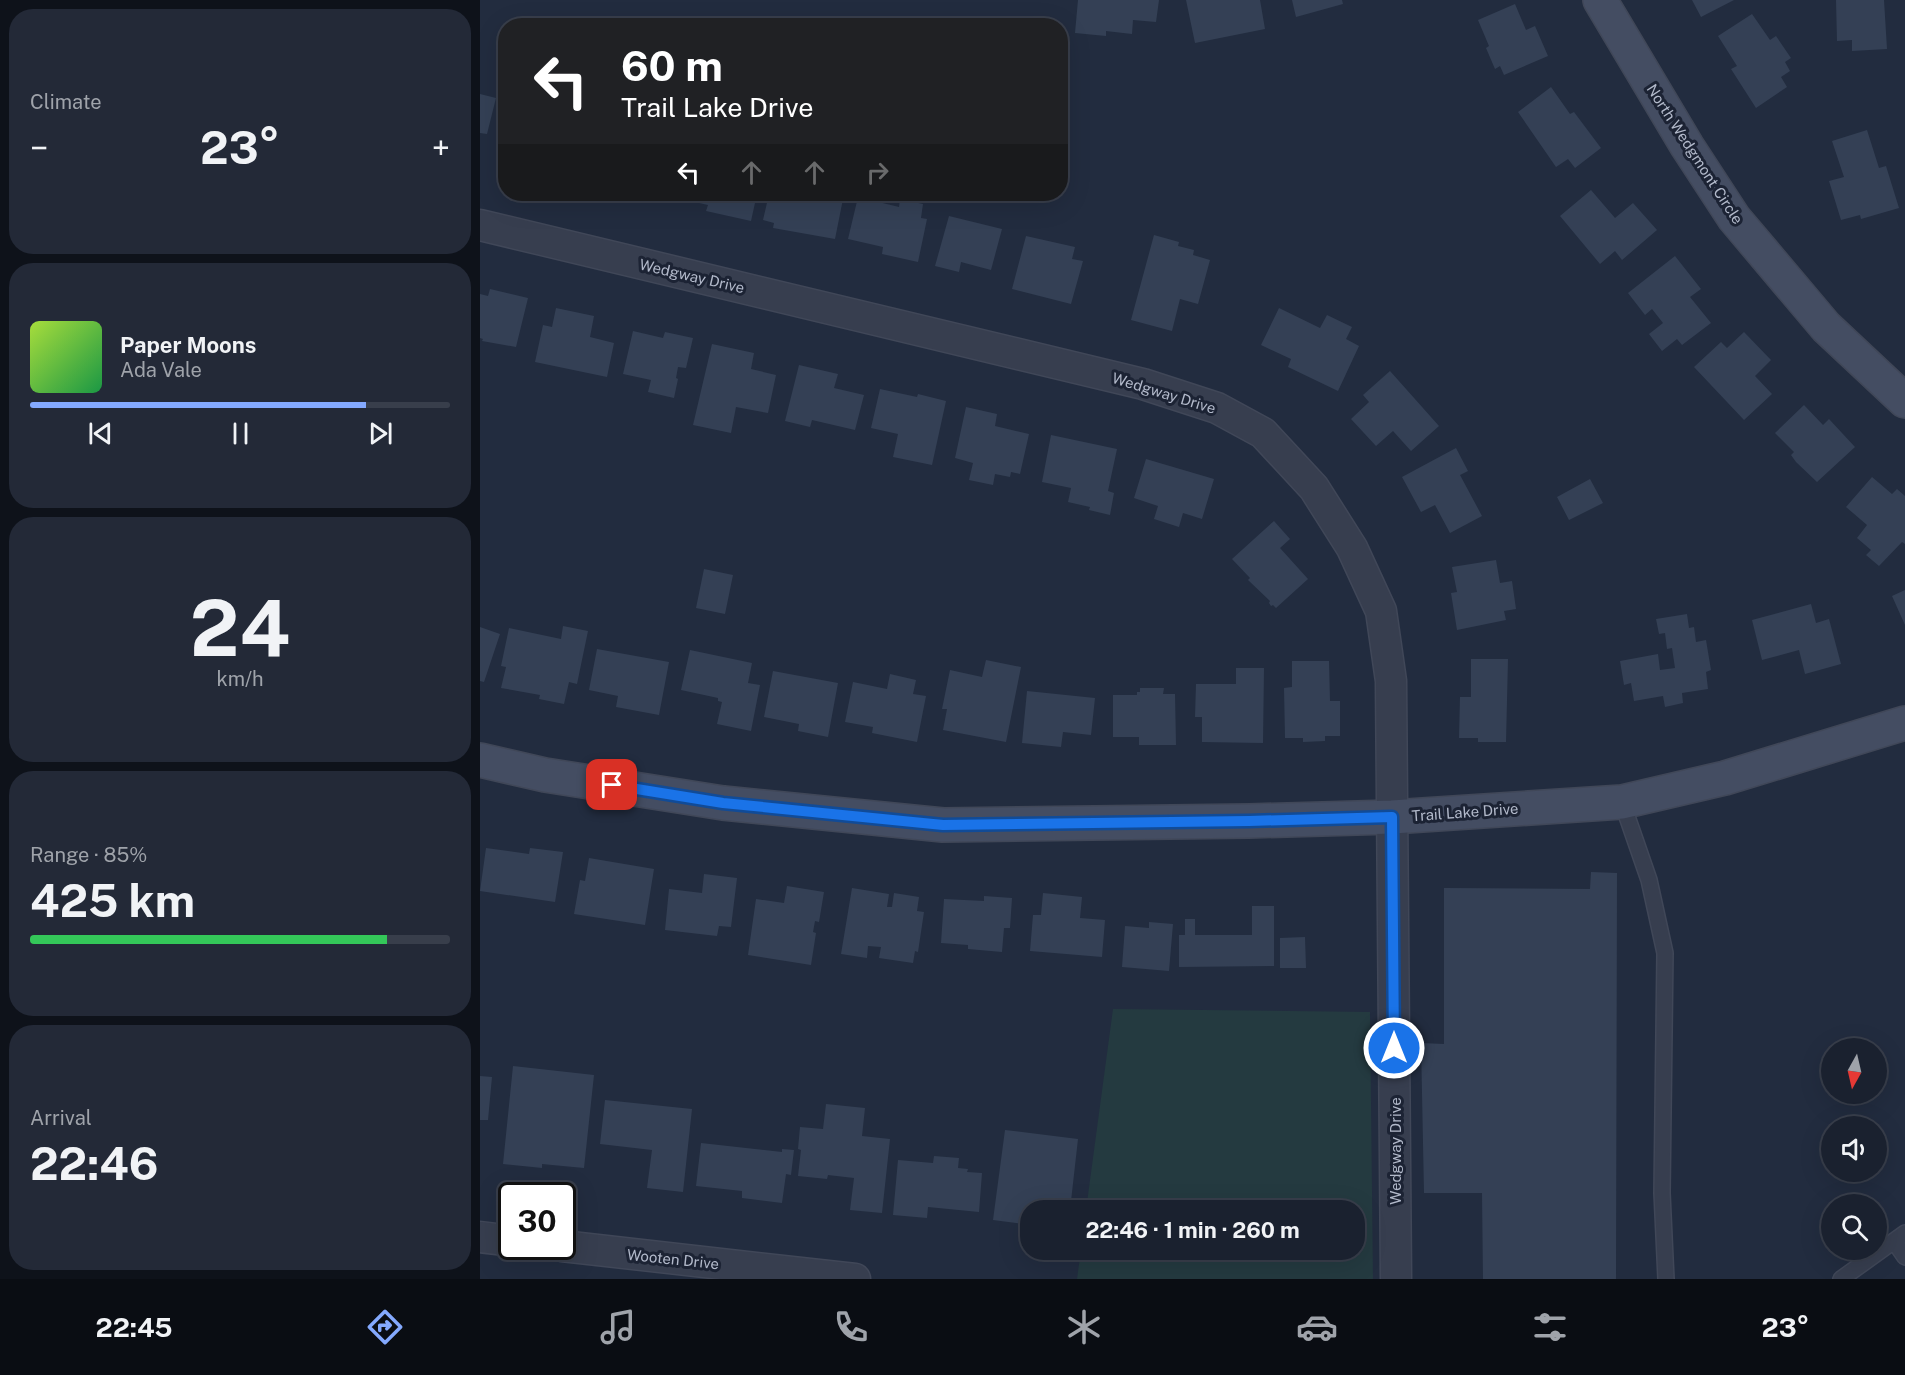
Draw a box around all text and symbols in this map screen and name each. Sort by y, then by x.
text: 60 m [621,41,723,90]
icon: left [522,42,600,120]
street label: North Wedgmont Circle [1643,81,1747,227]
text: Climate [30,90,102,114]
text: Trail Lake Drive [621,91,814,123]
text: 23° [200,121,280,174]
text: − [30,129,48,167]
text: + [432,129,450,167]
icon: left [672,156,705,189]
icon: ahead [735,156,768,189]
icon: ahead [798,156,831,189]
icon: right [861,156,894,189]
street label: Wedgway Drive [638,256,746,296]
text: Paper Moons [120,332,256,358]
text: Ada Vale [120,358,202,382]
street label: Wedgway Drive [1110,369,1218,417]
icon: previous [84,417,117,450]
icon: pause [224,417,257,450]
icon: next [364,417,397,450]
text: 24 [190,582,290,674]
text: km/h [216,667,264,691]
pin [586,759,637,810]
icon: arrive [595,768,628,801]
street label: Trail Lake Drive [1411,800,1519,824]
text: Range · 85% [30,843,147,867]
text: 425 km [30,874,195,927]
position arrow [1362,1016,1426,1080]
north arrow [1821,1038,1887,1104]
map controls [1821,1038,1887,1260]
street label: Wedgway Drive [1387,1097,1404,1205]
text: Arrival [30,1106,92,1130]
button: sound [1821,1116,1887,1182]
text: 22:46 [30,1137,158,1190]
speed limit sign: 30 [498,1182,576,1260]
button: search [1821,1194,1887,1260]
text: 22:46 · 1 min · 260 m [1085,1217,1300,1243]
street label: Wooten Drive [626,1246,720,1272]
icon: directions [364,1306,406,1348]
icon: music [597,1306,639,1348]
icon: phone [830,1306,872,1348]
icon: climate [1063,1306,1105,1348]
icon: car [1296,1306,1338,1348]
icon: filters [1529,1306,1571,1348]
text: 22:45 [95,1311,173,1343]
text: 23° [1761,1311,1809,1343]

